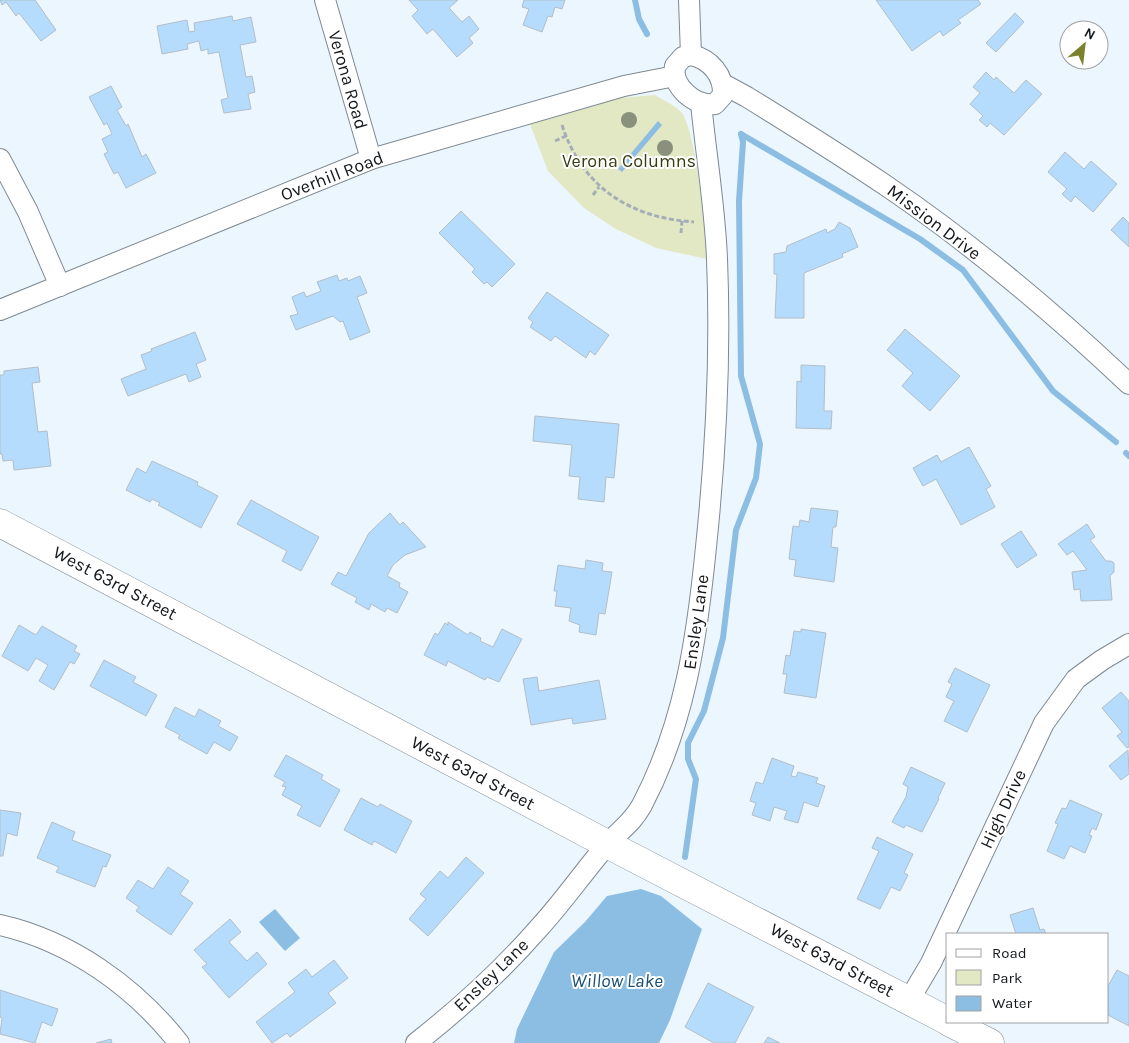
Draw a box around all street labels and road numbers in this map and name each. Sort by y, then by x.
street label: Verona Road [323,28,373,132]
street label: Overhill Road [277,146,387,206]
street label: Mission Drive [883,180,985,264]
street label: West 63rd Street [49,541,181,625]
street label: Ensley Lane [678,573,714,671]
street label: West 63rd Street [407,731,539,815]
street label: High Drive [975,766,1031,852]
street label: West 63rd Street [766,918,898,1002]
street label: Ensley Lane [449,934,533,1016]

